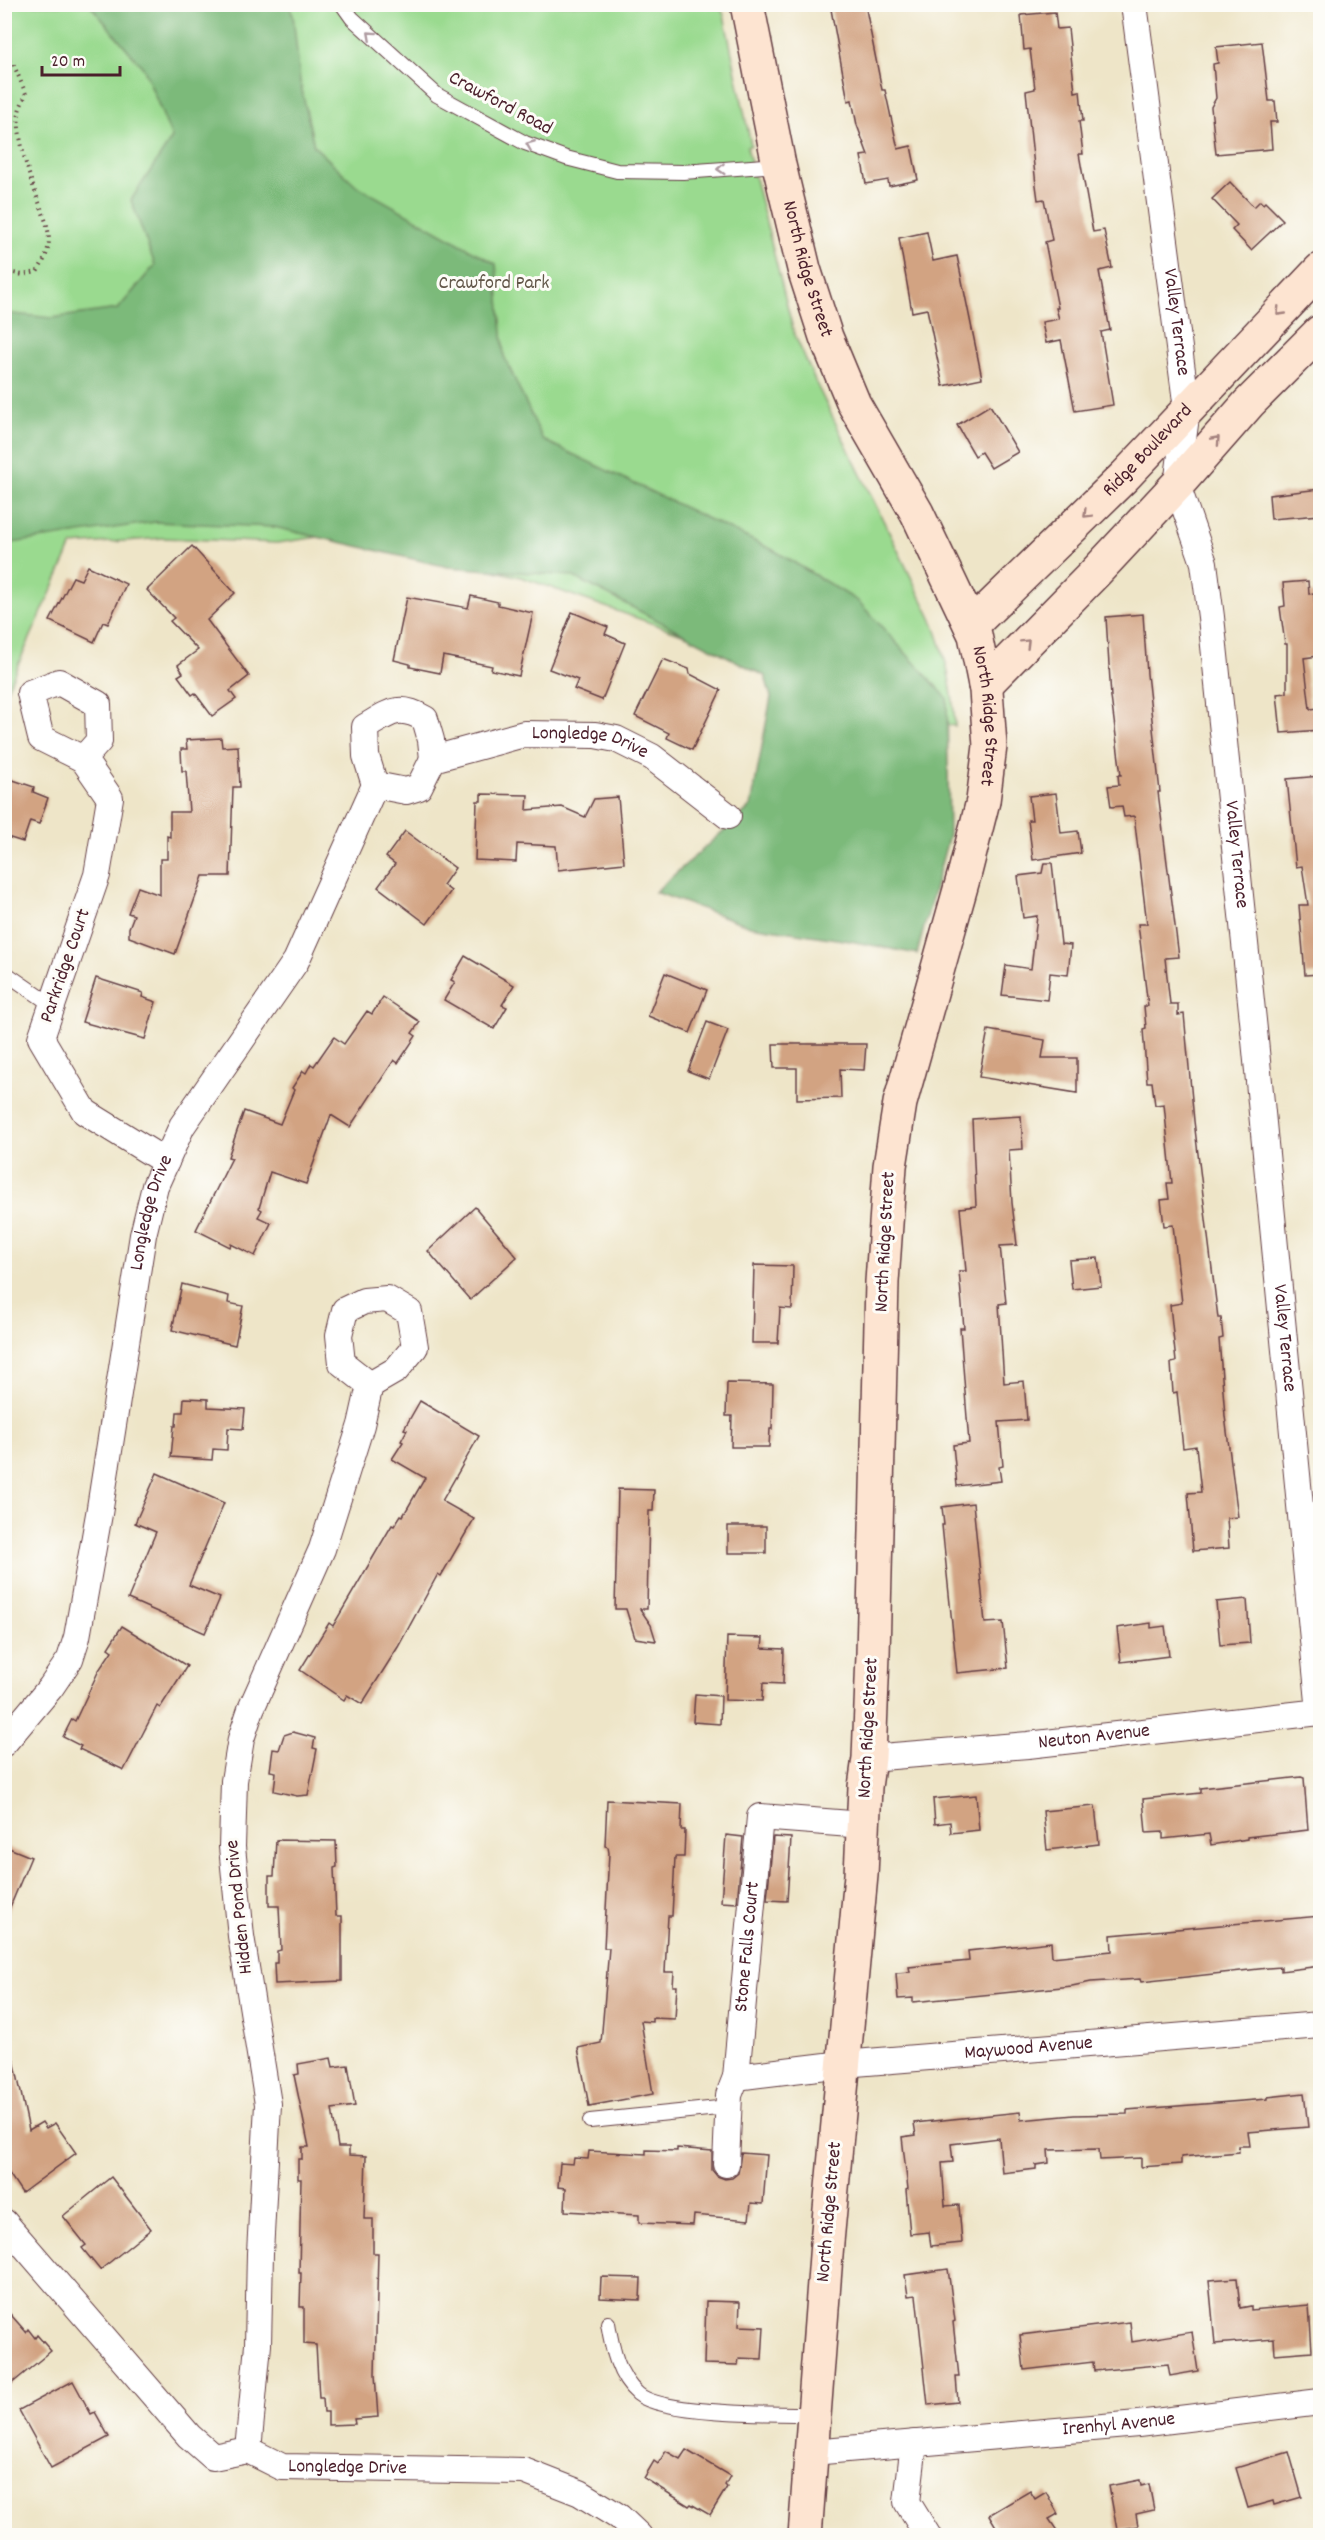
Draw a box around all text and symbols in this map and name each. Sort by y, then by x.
one-way arrow [367,31,378,42]
scale bar [42,39,120,77]
text: 20 m [51,50,85,75]
street label: Crawford Road [443,65,557,143]
one-way arrow [526,140,537,152]
one-way arrow [717,162,726,175]
street label: North Ridge Street [774,198,839,341]
street label: Valley Terrace [1155,267,1197,378]
park label: Crawford Park [439,270,549,298]
one-way arrow [1276,306,1287,316]
street label: Ridge Boulevard [1097,398,1200,504]
one-way arrow [1209,436,1220,446]
one-way arrow [1083,506,1094,517]
one-way arrow [1018,640,1029,651]
street label: North Ridge Street [963,643,1004,788]
street label: Longledge Drive [532,720,653,767]
street label: Valley Terrace [1216,799,1255,910]
street label: Parkridge Court [33,905,99,1027]
street label: Longledge Drive [124,1150,181,1273]
street label: North Ridge Street [868,1171,904,1313]
street label: Valley Terrace [1265,1283,1303,1393]
street label: North Ridge Street [851,1657,887,1799]
street label: Neuton Avenue [1037,1717,1152,1758]
street label: Hidden Pond Drive [219,1838,261,1976]
street label: Stone Falls Court [728,1880,768,2013]
street label: Maywood Avenue [963,2030,1094,2068]
street label: North Ridge Street [810,2141,850,2283]
street label: Irenhyl Avenue [1061,2406,1177,2444]
street label: Longledge Drive [288,2453,407,2483]

